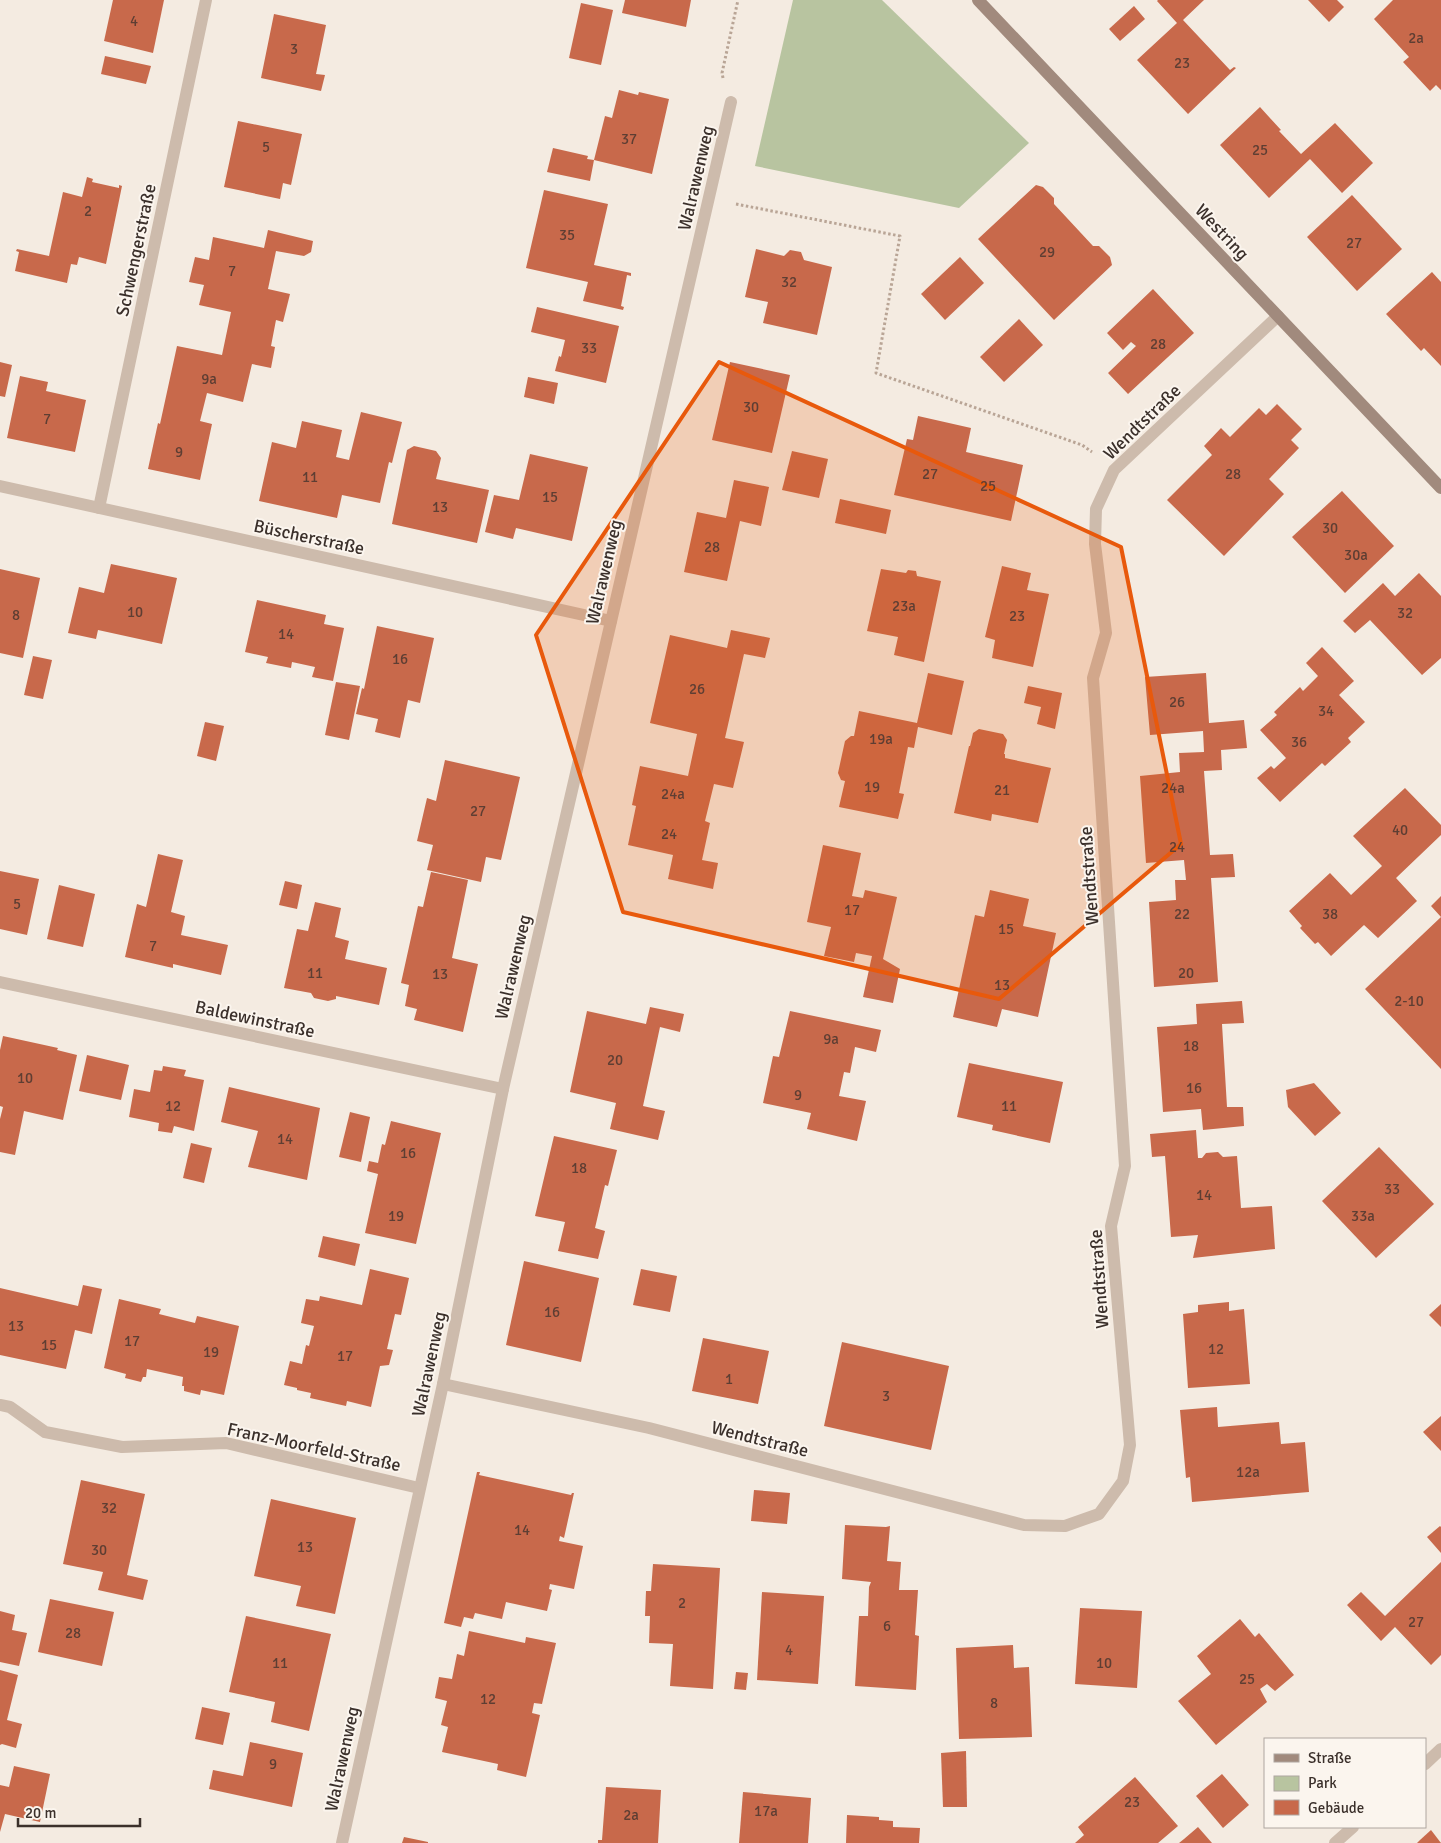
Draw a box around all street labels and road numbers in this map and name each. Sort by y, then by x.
street label: Walrawenweg [673,123,719,233]
street label: Schwengerstraße [111,182,161,318]
street label: Westring [1190,199,1254,265]
street label: Wendtstraße [1099,380,1185,464]
street label: Büscherstraße [252,515,366,559]
street label: Walrawenweg [581,517,627,627]
street label: Wendtstraße [1075,826,1103,926]
street label: Walrawenweg [490,912,536,1022]
street label: Baldewinstraße [193,996,317,1042]
street label: Wendtstraße [1085,1229,1113,1329]
street label: Walrawenweg [407,1309,451,1419]
street label: Wendtstraße [709,1416,811,1462]
street label: Franz-Moorfeld-Straße [225,1418,403,1476]
street label: Walrawenweg [320,1704,364,1814]

